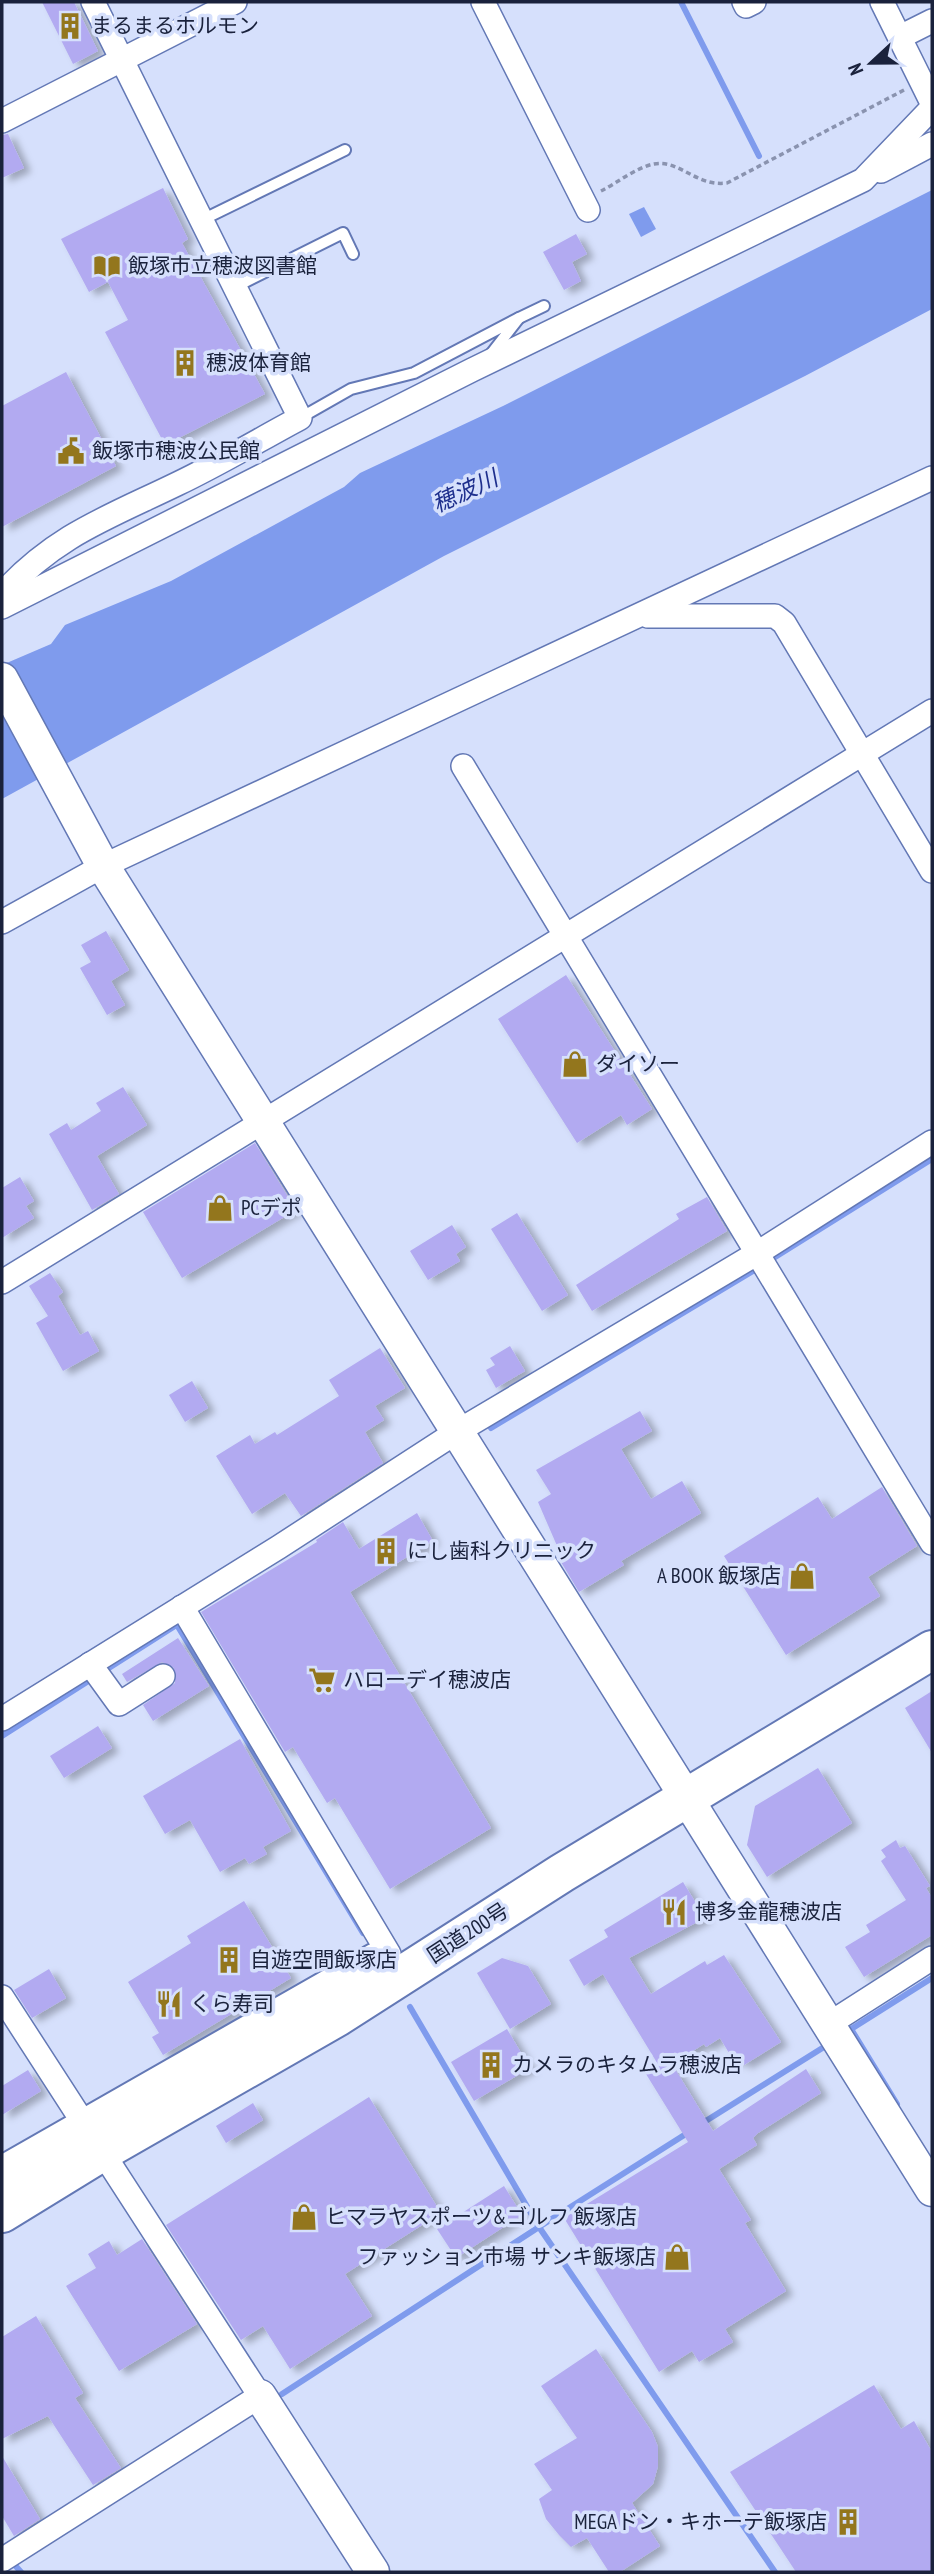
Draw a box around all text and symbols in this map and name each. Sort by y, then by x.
building icon: まるまるホルモン [55,11,85,41]
place label: まるまるホルモン [91,12,259,39]
north arrow [836,28,906,98]
text: N [842,60,868,79]
library icon: 飯塚市立穂波図書館 [92,251,122,281]
place label: 飯塚市立穂波図書館 [128,252,317,279]
building icon: 穂波体育館 [170,348,200,378]
place label: 穂波体育館 [206,349,311,376]
public building icon: 飯塚市穂波公民館 [56,436,86,466]
place label: 飯塚市穂波公民館 [92,437,260,464]
water label: 穂波川 [427,462,505,518]
shop icon: ダイソー [560,1049,590,1079]
place label: ダイソー [596,1050,680,1077]
shop icon: PCデポ [205,1193,235,1223]
place label: PCデポ [241,1194,302,1221]
building icon: にし歯科クリニック [371,1536,401,1566]
place label: にし歯科クリニック [407,1537,596,1564]
shop icon: A BOOK 飯塚店 [787,1561,817,1591]
place label: A BOOK 飯塚店 [657,1562,781,1589]
supermarket icon: ハローデイ穂波店 [307,1665,337,1695]
place label: ハローデイ穂波店 [343,1666,511,1693]
street label: 国道200号 [422,1896,513,1969]
restaurant icon: 博多金龍穂波店 [659,1897,689,1927]
place label: 博多金龍穂波店 [695,1898,842,1925]
building icon: 自遊空間飯塚店 [214,1945,244,1975]
place label: 自遊空間飯塚店 [250,1946,397,1973]
restaurant icon: くら寿司 [154,1989,184,2019]
place label: くら寿司 [190,1990,274,2017]
building icon: カメラのキタムラ穂波店 [476,2050,506,2080]
place label: カメラのキタムラ穂波店 [512,2051,742,2078]
shop icon: ヒマラヤスポーツ&ゴルフ 飯塚店 [289,2202,319,2232]
place label: ヒマラヤスポーツ&ゴルフ 飯塚店 [325,2203,637,2230]
shop icon: ファッション市場 サンキ飯塚店 [662,2242,692,2272]
place label: ファッション市場 サンキ飯塚店 [358,2243,656,2270]
building icon: MEGAドン・キホーテ飯塚店 [833,2507,863,2537]
place label: MEGAドン・キホーテ飯塚店 [574,2508,827,2535]

